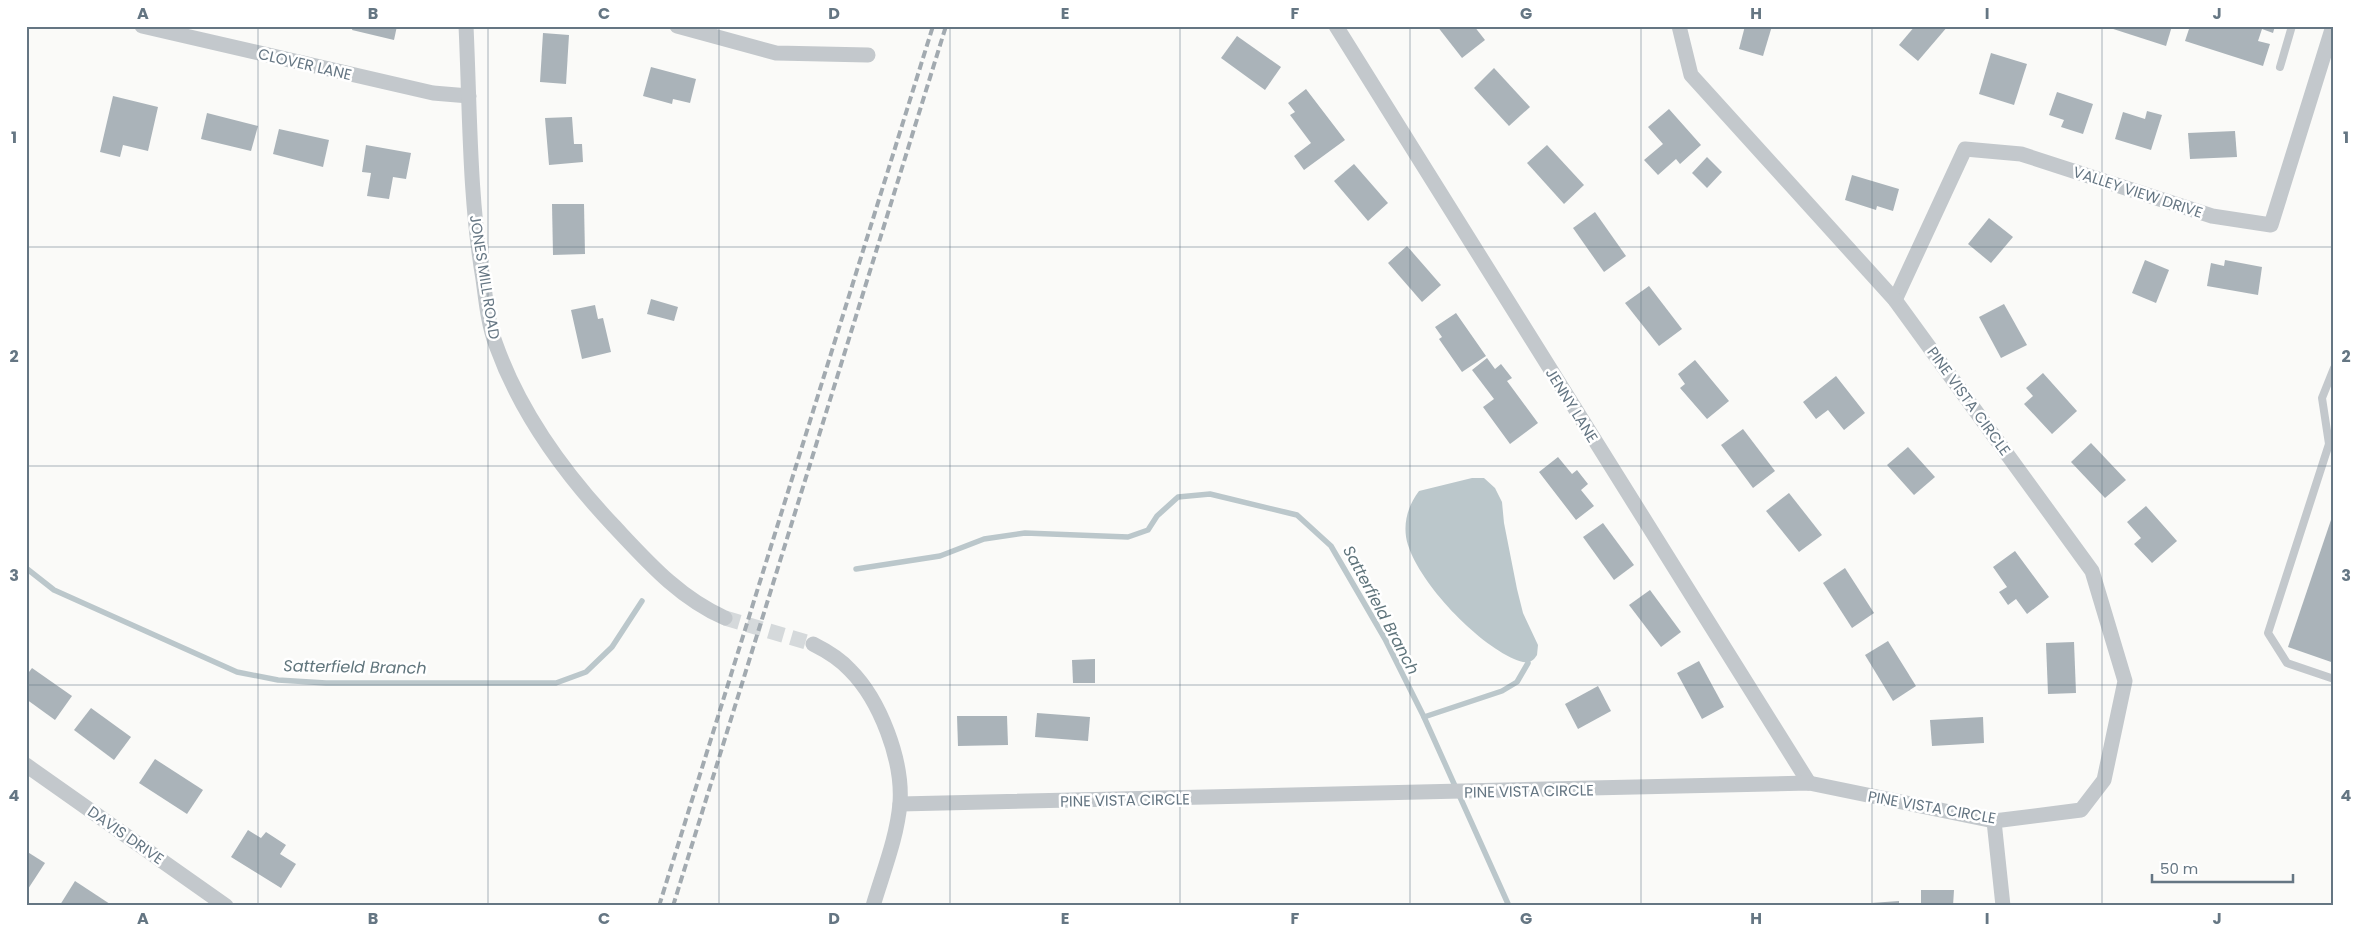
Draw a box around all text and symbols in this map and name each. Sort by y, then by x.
text: A [137,2,149,25]
text: B [368,2,378,25]
text: C [598,2,610,25]
text: D [828,2,840,25]
text: E [1061,2,1069,25]
text: F [1291,2,1300,25]
text: G [1520,2,1532,25]
text: H [1750,2,1762,25]
text: I [1985,2,1989,25]
text: J [2212,2,2222,25]
street label: CLOVER LANE [256,43,354,85]
text: 1 [11,126,17,149]
text: 1 [2343,126,2349,149]
street label: VALLEY VIEW DRIVE [2071,161,2205,223]
street label: JONES MILL ROAD [465,213,505,341]
street label: PINE VISTA CIRCLE [1922,342,2016,460]
text: 2 [9,345,19,368]
text: 2 [2341,345,2351,368]
street label: JENNY LANE [1541,364,1603,446]
water label: Satterfield Branch [1337,541,1425,679]
text: 3 [9,564,19,587]
text: 3 [2341,564,2351,587]
water label: Satterfield Branch [283,654,427,680]
street label: PINE VISTA CIRCLE [1464,779,1594,803]
text: 4 [9,784,20,807]
text: 4 [2341,784,2352,807]
street label: PINE VISTA CIRCLE [1866,785,1998,829]
street label: PINE VISTA CIRCLE [1060,788,1190,812]
street label: DAVIS DRIVE [84,801,168,869]
scale bar [2152,852,2294,884]
text: 50 m [2160,858,2198,879]
text: A [137,907,149,930]
text: B [368,907,378,930]
text: C [598,907,610,930]
text: D [828,907,840,930]
text: E [1061,907,1069,930]
text: F [1291,907,1300,930]
text: G [1520,907,1532,930]
text: H [1750,907,1762,930]
text: I [1985,907,1989,930]
text: J [2212,907,2222,930]

